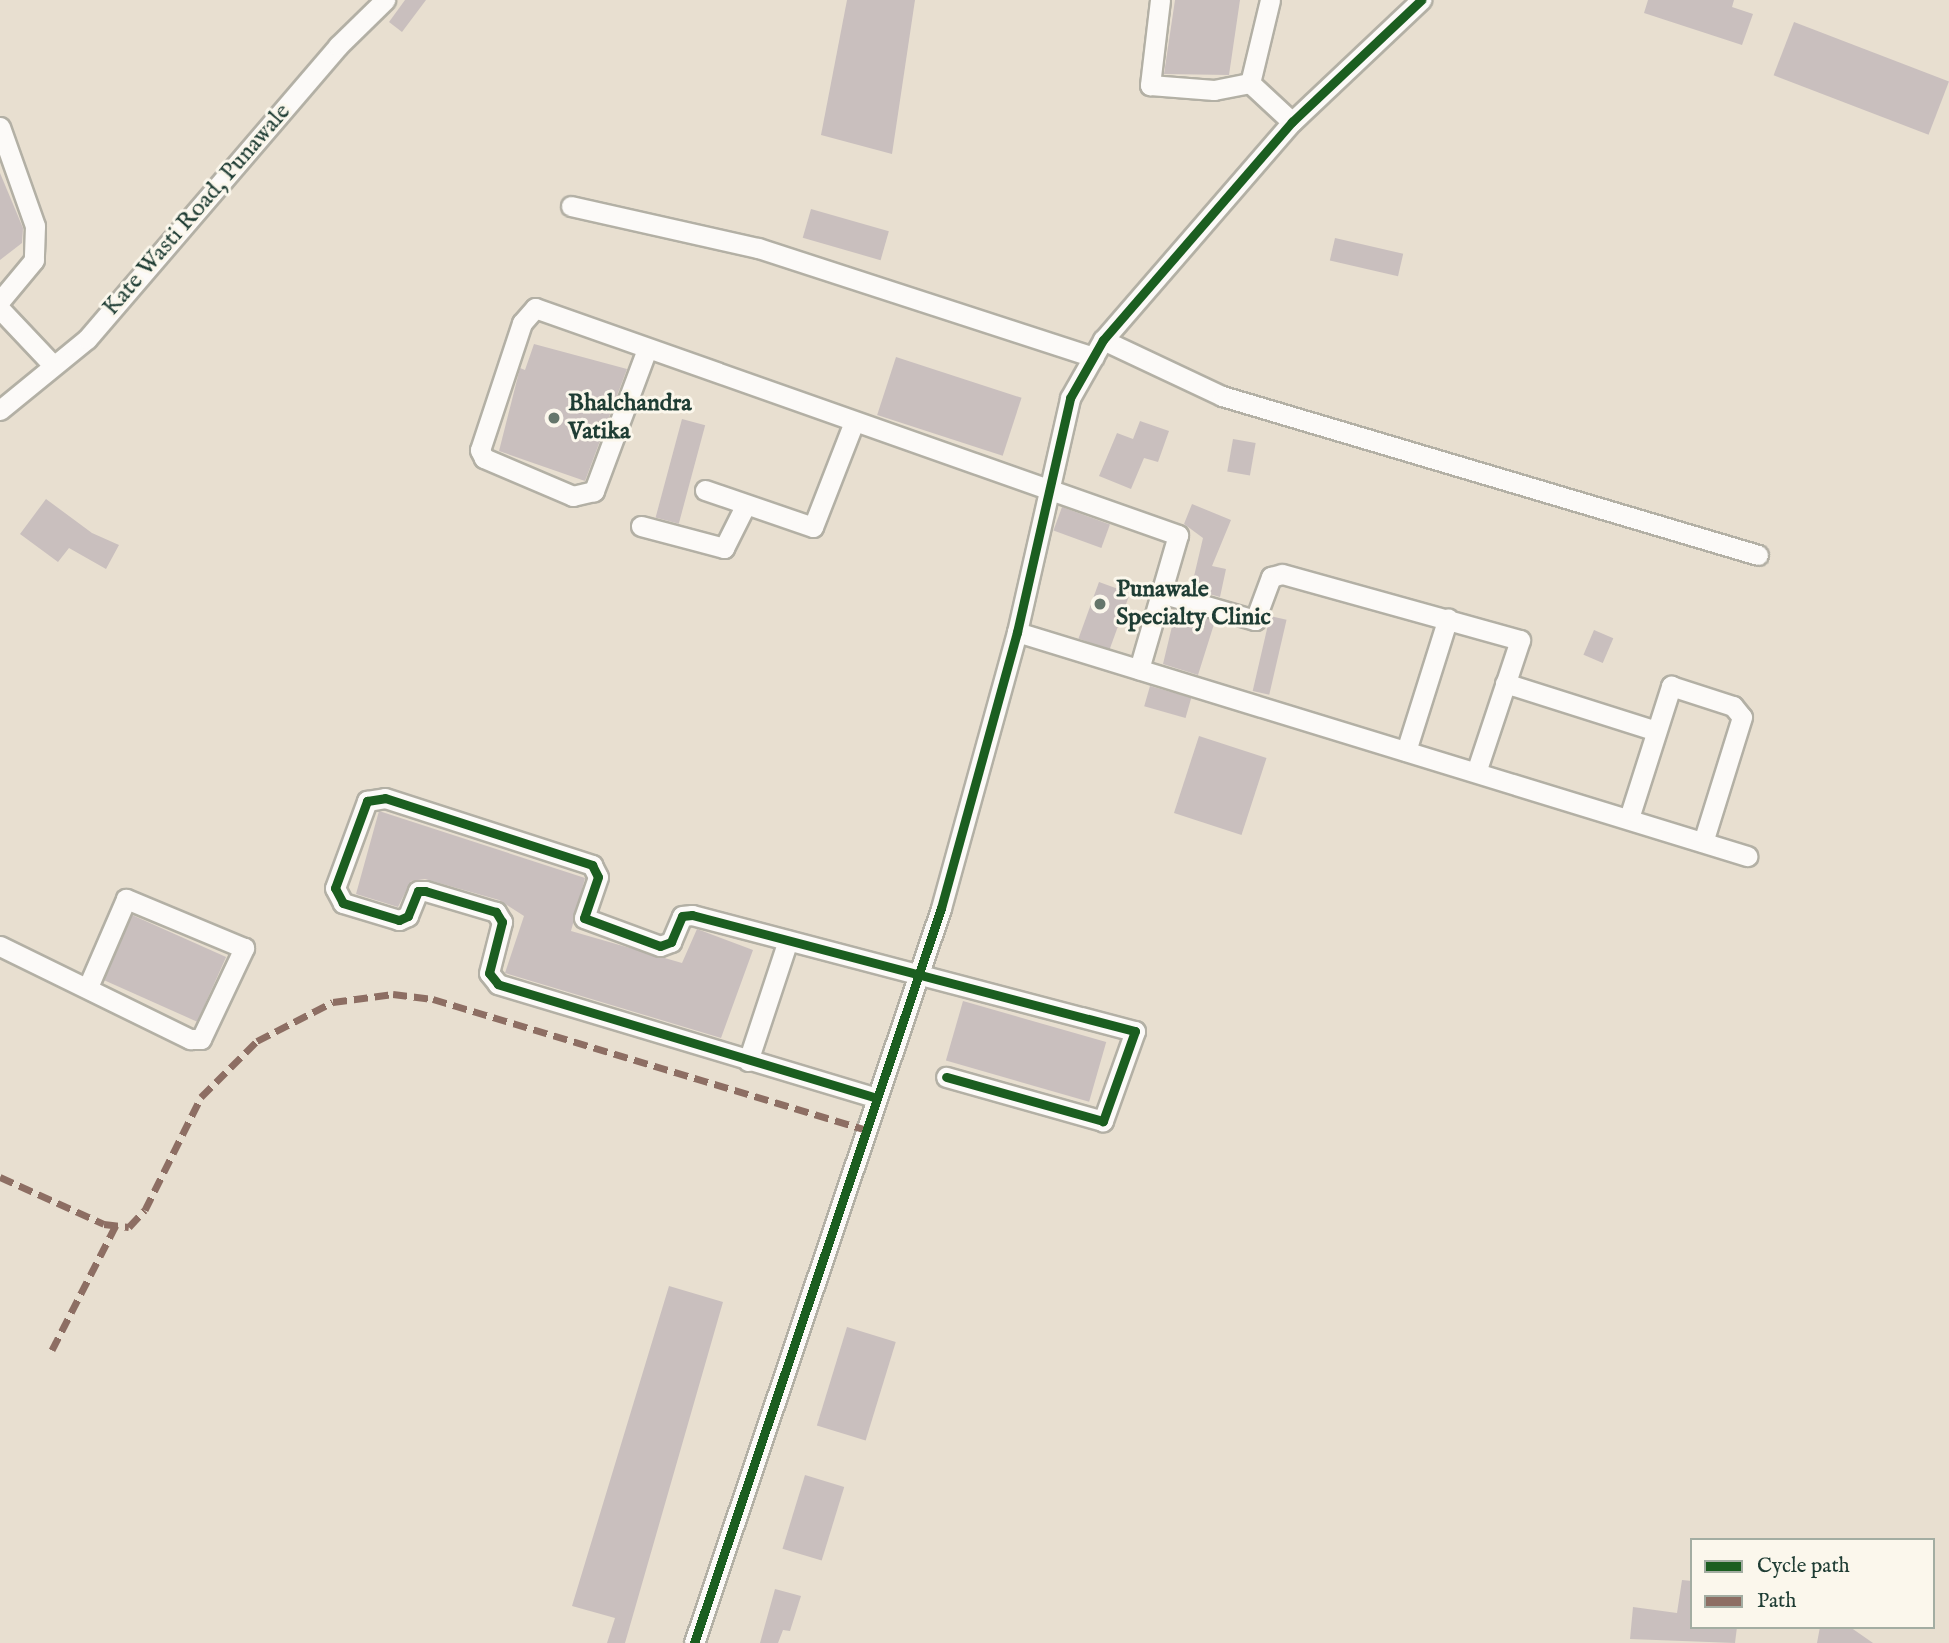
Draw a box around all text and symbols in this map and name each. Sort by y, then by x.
street label: Kate Wasti Road, Punawale [97,98,297,322]
place label: Bhalchandra Vatika [568,390,692,446]
marker: Bhalchandra Vatika [546,410,562,426]
place label: Punawale Specialty Clinic [1116,576,1271,632]
marker: Punawale Specialty Clinic [1090,594,1110,614]
legend [1690,1538,1935,1629]
text: Cycle path [1757,1553,1850,1580]
text: Path [1757,1588,1796,1615]

